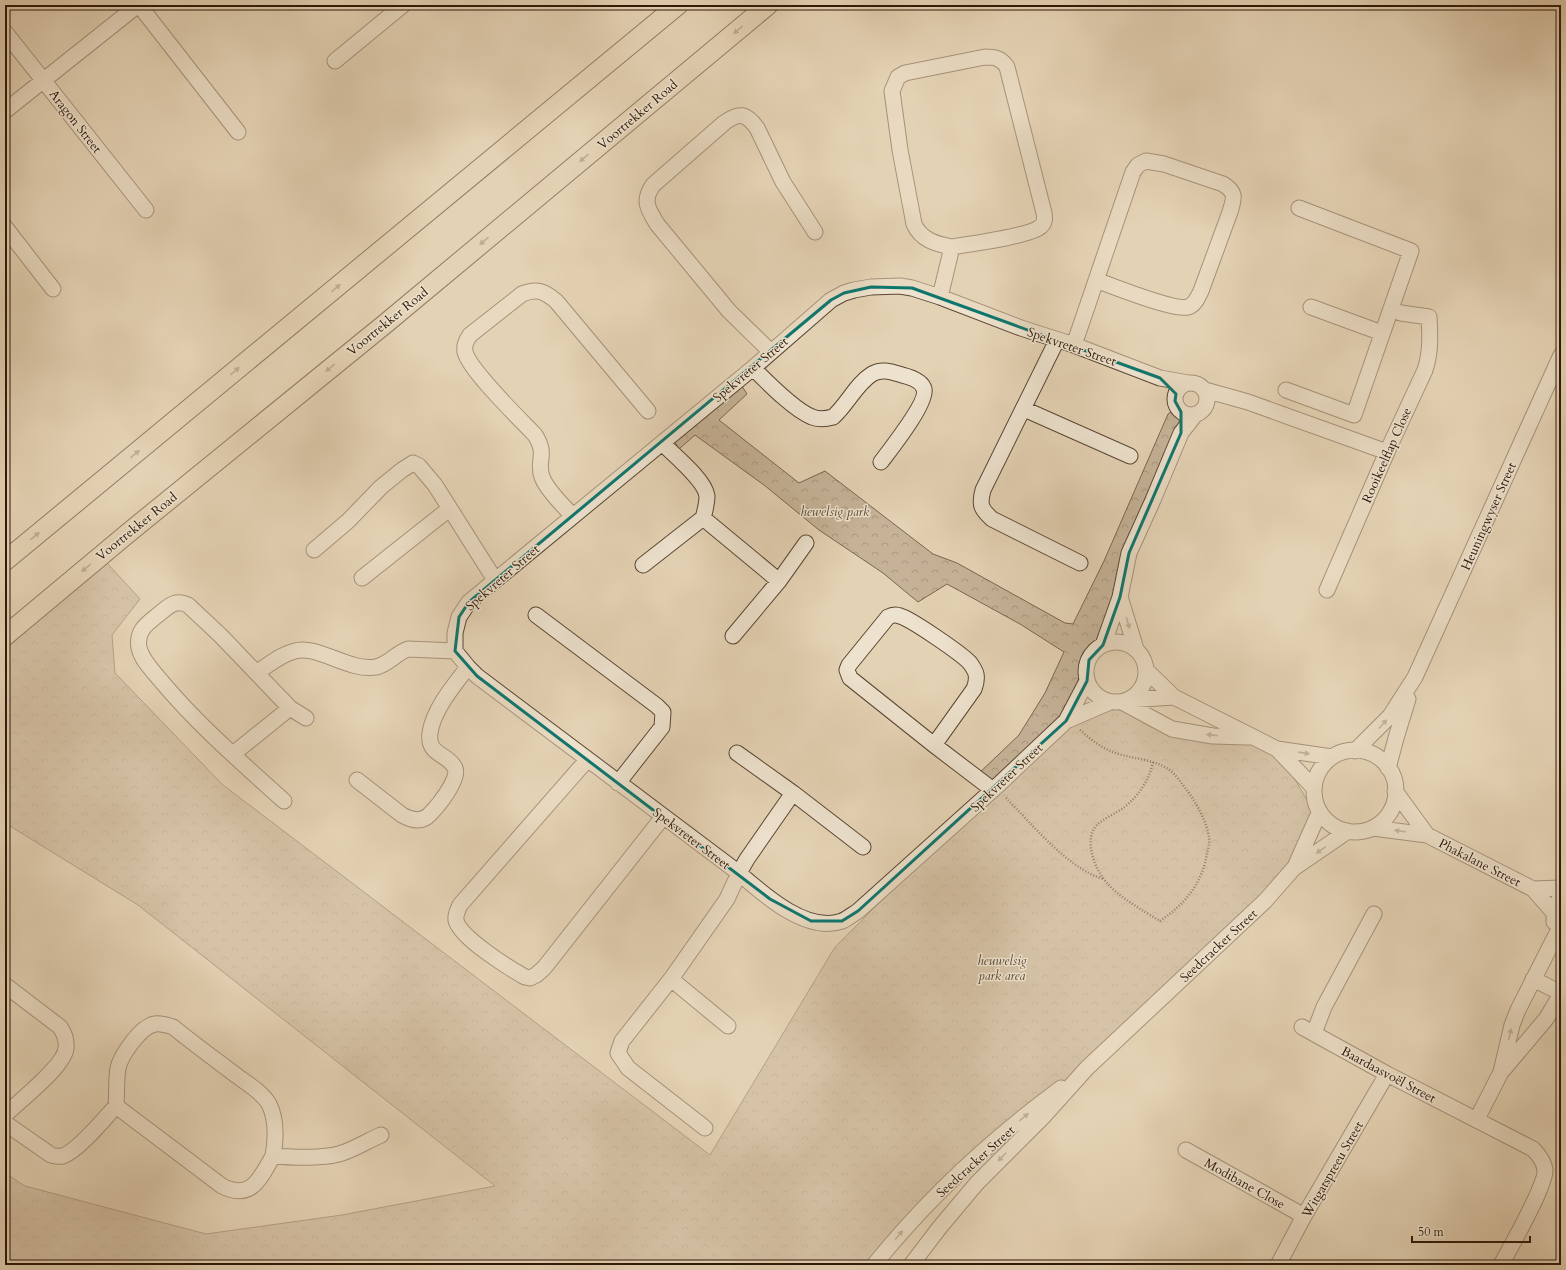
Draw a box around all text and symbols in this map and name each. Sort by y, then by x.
one-way arrow [733,25,743,34]
street label: Voortrekker Road [594,76,682,154]
street label: Aragon Street [45,86,106,157]
one-way arrow [579,153,590,162]
one-way arrow [479,237,490,245]
street label: Voortrekker Road [343,283,432,360]
one-way arrow [330,284,341,292]
street label: Spekvreter Street [1025,323,1119,371]
street label: Spekvreter Street [709,333,792,407]
one-way arrow [325,364,336,373]
one-way arrow [230,366,241,375]
street label: Rooikeelflap Close [1358,405,1416,506]
one-way arrow [130,449,141,458]
street label: Heuningwyser Street [1457,459,1521,573]
street label: Voortrekker Road [92,488,181,565]
park label: hewelsig park [801,503,870,521]
one-way arrow [30,532,40,541]
street label: Spekvreter Street [462,540,544,615]
one-way arrow [81,563,92,572]
one-way arrow [1125,617,1131,629]
one-way arrow [1379,718,1388,729]
one-way arrow [1206,732,1218,739]
street label: Spekvreter Street [967,739,1047,816]
one-way arrow [1298,750,1310,756]
street label: Spekvreter Street [649,804,734,874]
one-way arrow [1394,828,1406,834]
street label: Phakalane Street [1435,834,1524,891]
one-way arrow [1316,846,1327,854]
street label: Seedcracker Street [1176,905,1261,986]
park label: heuwelsig park area [977,952,1027,985]
one-way arrow [1507,1028,1513,1040]
street label: Baardaasvoël Street [1338,1042,1439,1107]
one-way arrow [1019,1112,1029,1121]
street label: Witgatspreeu Street [1297,1118,1368,1222]
street label: Seedcracker Street [933,1122,1019,1202]
one-way arrow [997,1152,1007,1162]
street label: Modibane Close [1201,1154,1288,1214]
scale bar [1412,1218,1530,1244]
text: 50 m [1418,1224,1445,1240]
one-way arrow [895,1229,904,1240]

